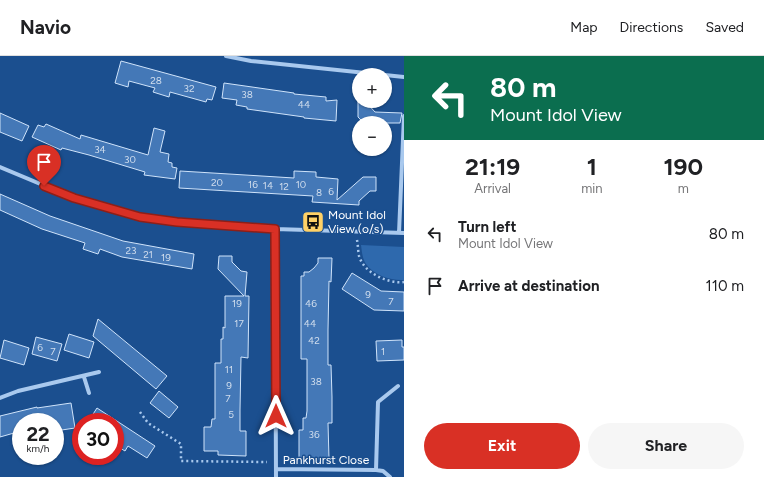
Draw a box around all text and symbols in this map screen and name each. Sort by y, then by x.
text: Navio [20,16,71,39]
text: Map [570,19,598,36]
text: Directions [620,19,683,36]
text: Saved [705,19,744,36]
map controls [352,68,392,156]
button: + [352,68,392,108]
text: 80 m [490,70,556,104]
icon: left [424,72,476,124]
house number: 28 [150,74,162,87]
house number: 32 [183,82,195,95]
house number: 38 [241,88,253,101]
house number: 44 [298,98,310,111]
text: Mount Idol View [490,104,622,126]
button: − [352,116,392,156]
house number: 34 [94,143,106,156]
pin [27,145,61,186]
icon: arrive [33,151,55,173]
text: 21:19 [465,152,520,181]
text: 1 [587,152,597,181]
text: 190 [663,152,703,181]
house number: 30 [124,153,136,166]
house number: 20 [211,176,223,189]
house number: 16 [248,178,258,191]
house number: 10 [296,178,306,191]
house number: 14 [263,179,273,192]
house number: 12 [279,180,289,193]
text: Arrival [474,181,511,196]
text: min [581,181,603,196]
text: m [678,181,689,196]
house number: 6 [328,185,334,198]
house number: 8 [316,186,322,199]
place label: Mount Idol View (o/s) [328,208,386,236]
bus stop icon: Mount Idol View (o/s) [300,209,326,235]
text: Turn left [458,218,516,236]
icon: left [424,223,446,245]
text: 80 m [709,225,744,243]
text: Mount Idol View [458,236,553,251]
house number: 23 [125,244,137,257]
house number: 21 [143,248,153,261]
house number: 19 [161,251,171,264]
icon: arrive [424,275,446,297]
text: Arrive at destination [458,277,599,295]
text: 110 m [706,277,744,295]
house number: 9 [365,288,371,301]
house number: 7 [388,295,394,308]
house number: 19 [232,297,242,310]
house number: 46 [305,297,317,310]
house number: 17 [234,317,244,330]
house number: 44 [304,317,316,330]
house number: 42 [308,334,320,347]
house number: 6 [37,341,43,354]
house number: 7 [50,345,56,358]
house number: 1 [381,345,385,358]
house number: 11 [225,363,233,376]
house number: 38 [310,375,322,388]
house number: 9 [226,379,232,392]
house number: 7 [225,392,231,405]
position arrow [255,395,297,437]
house number: 5 [228,408,234,421]
speed limit sign: 30 [72,413,124,465]
text: 22 [26,422,50,446]
button: Exit [424,423,580,469]
button: Share [588,423,744,469]
house number: 36 [308,428,320,441]
text: km/h [27,442,49,455]
street label: Pankhurst Close [283,453,370,467]

